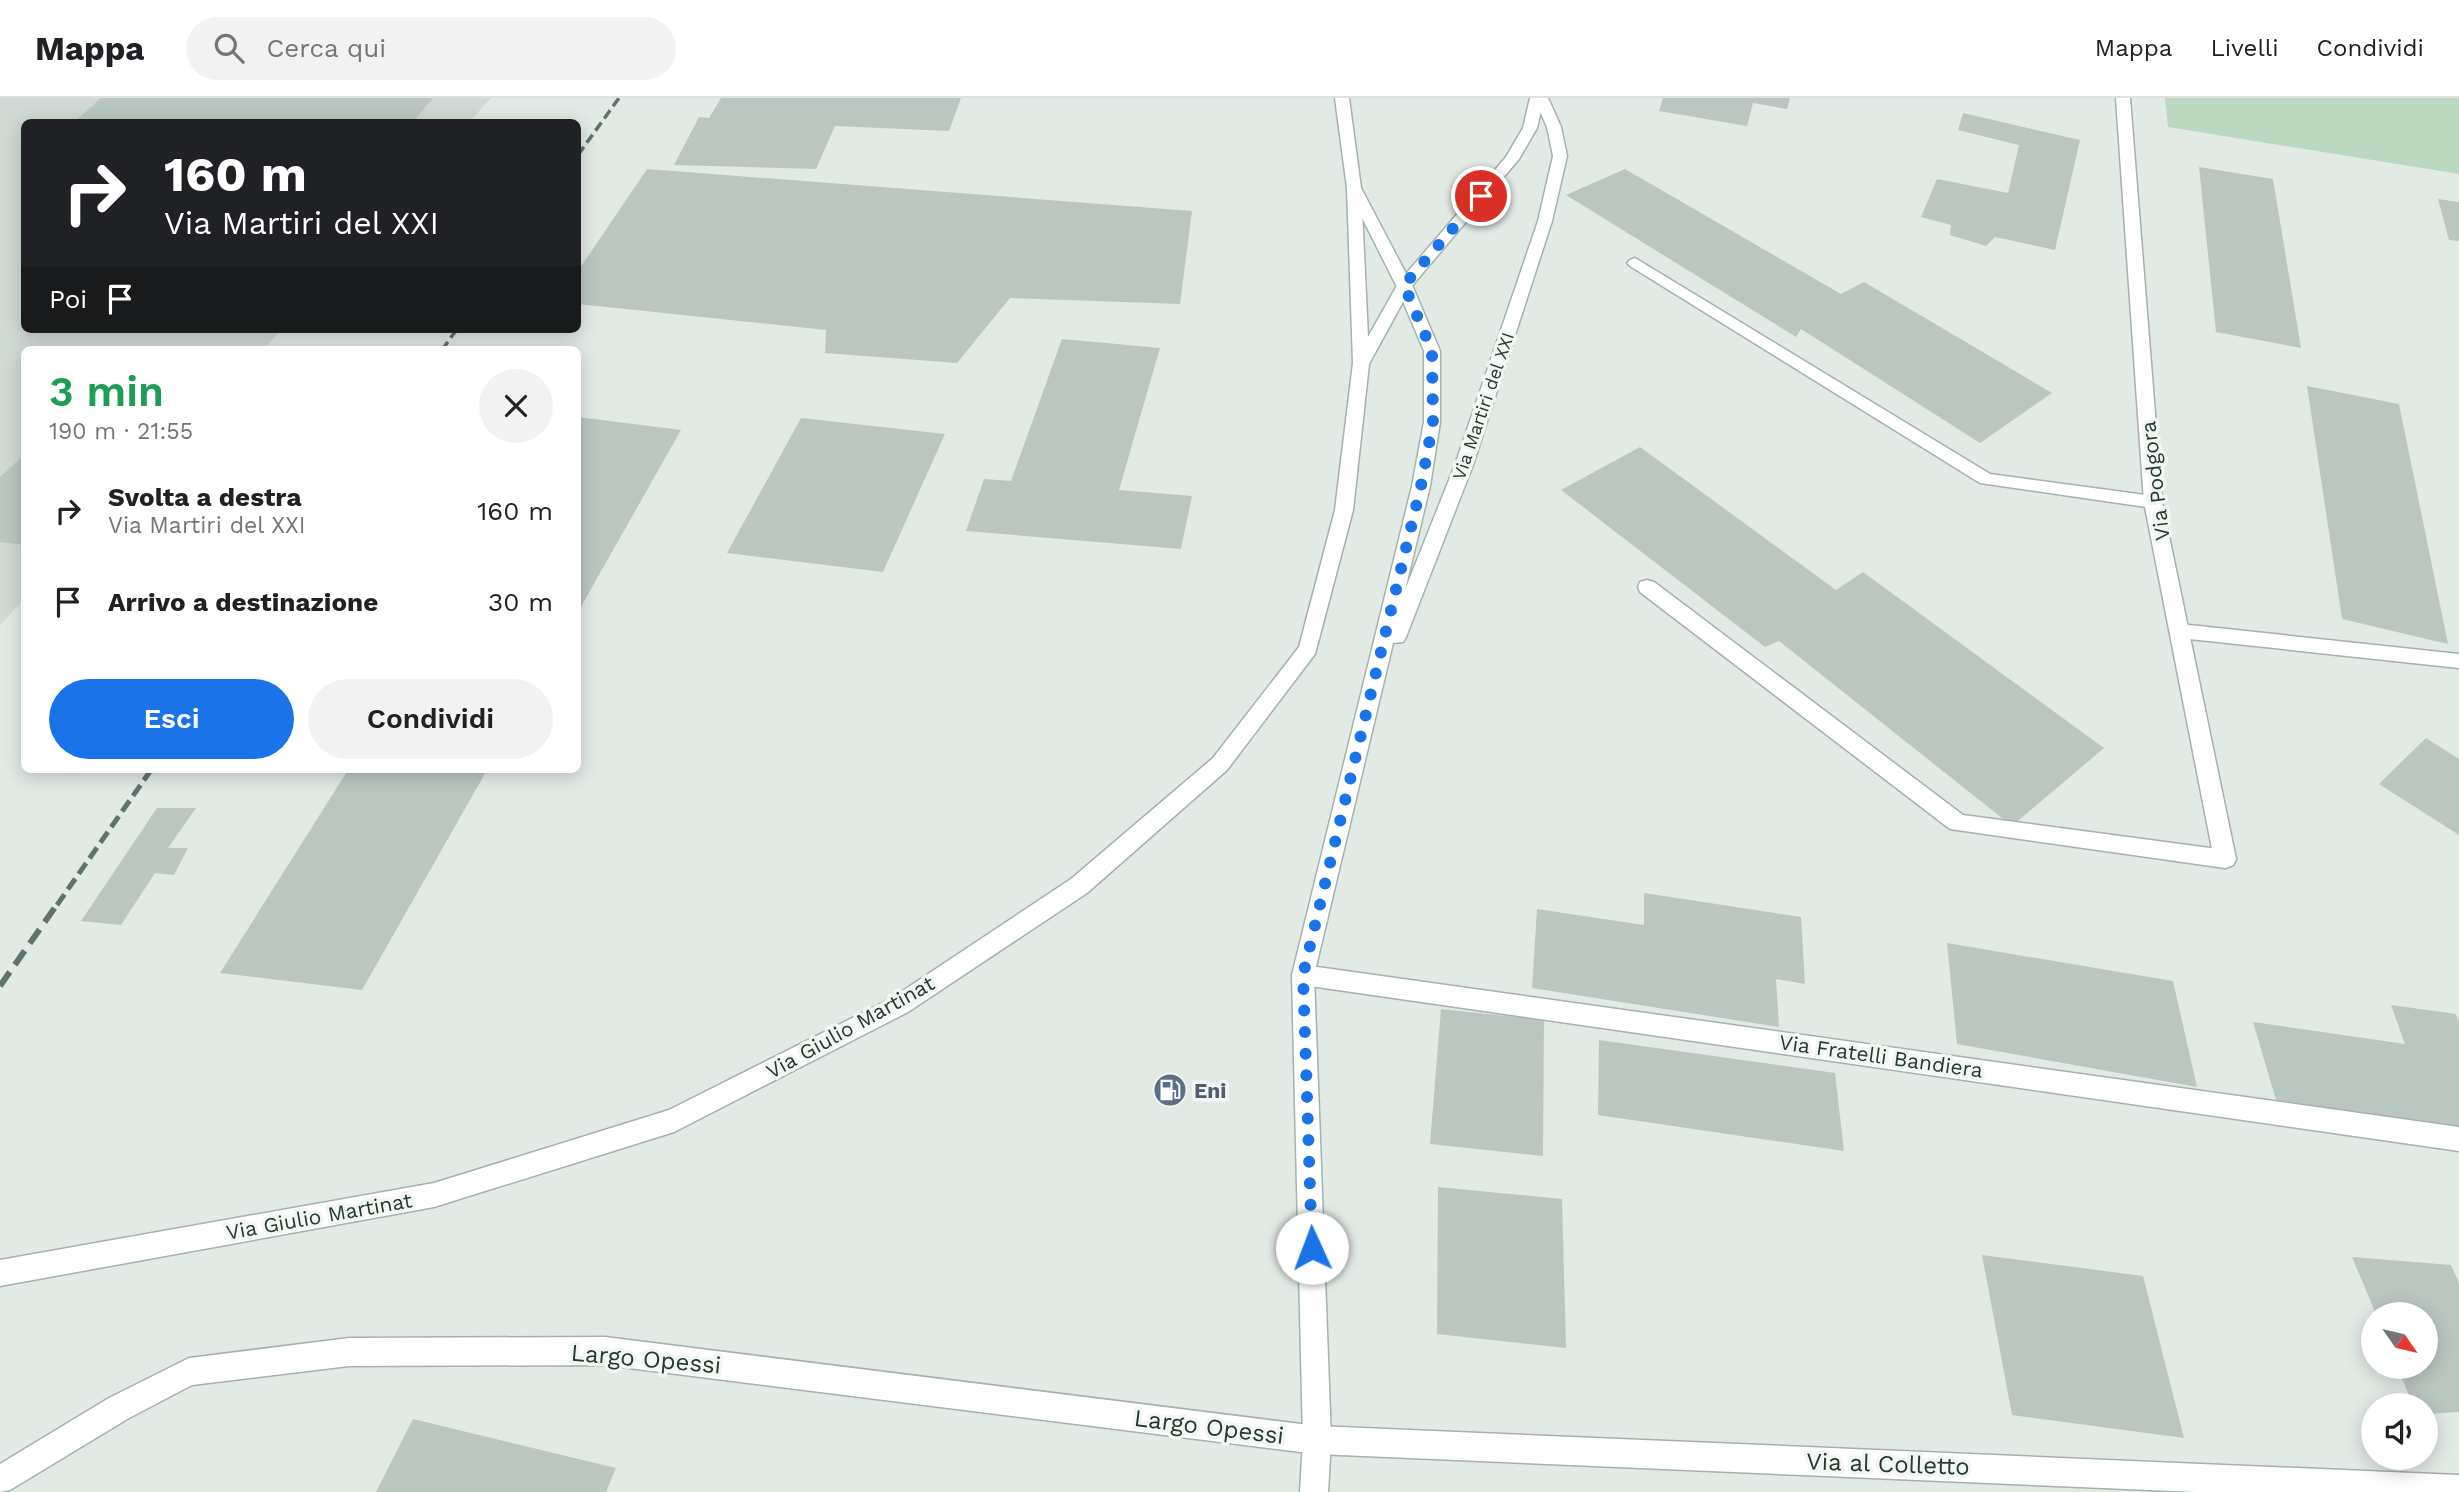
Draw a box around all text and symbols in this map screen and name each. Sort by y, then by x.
search box [186,17,676,80]
text: Mappa [35,29,144,68]
icon: search [210,29,248,67]
text: Cerca qui [266,33,386,63]
text: Mappa [2095,34,2172,62]
text: Livelli [2210,34,2279,62]
text: Condividi [2317,34,2424,62]
text: 160 m [164,145,307,203]
icon: right [49,147,140,238]
pin [1451,166,1511,226]
icon: arrive [1462,177,1500,215]
text: Via Martiri del XXI [164,204,439,242]
icon: arrive [101,280,139,318]
text: Poi [49,284,87,314]
street label: Via Martiri del XXI [1448,329,1518,483]
text: 3 min [49,367,164,416]
button: close [479,369,553,443]
text: 190 m · 21:55 [49,418,193,445]
street label: Via Podgora [2135,420,2175,542]
text: Svolta a destra [108,482,301,512]
icon: right [49,492,87,530]
text: 160 m [477,496,553,526]
text: Via Martiri del XXI [108,512,306,539]
icon: arrive [49,583,87,621]
text: Arrivo a destinazione [108,587,378,617]
text: 30 m [488,587,553,617]
button: Esci [49,679,294,759]
button: Condividi [308,679,553,759]
street label: Via Giulio Martinat [761,970,939,1084]
street label: Via Fratelli Bandiera [1777,1029,1985,1083]
fuel station icon: Eni [1151,1071,1189,1109]
place label: Eni [1194,1078,1226,1103]
street label: Via Giulio Martinat [224,1187,414,1245]
position arrow [1275,1211,1349,1285]
north arrow [2361,1302,2438,1379]
map controls [2361,1302,2438,1470]
street label: Largo Opessi [570,1338,722,1380]
button: sound [2361,1393,2438,1470]
street label: Largo Opessi [1132,1404,1286,1450]
street label: Via al Colletto [1806,1447,1970,1481]

